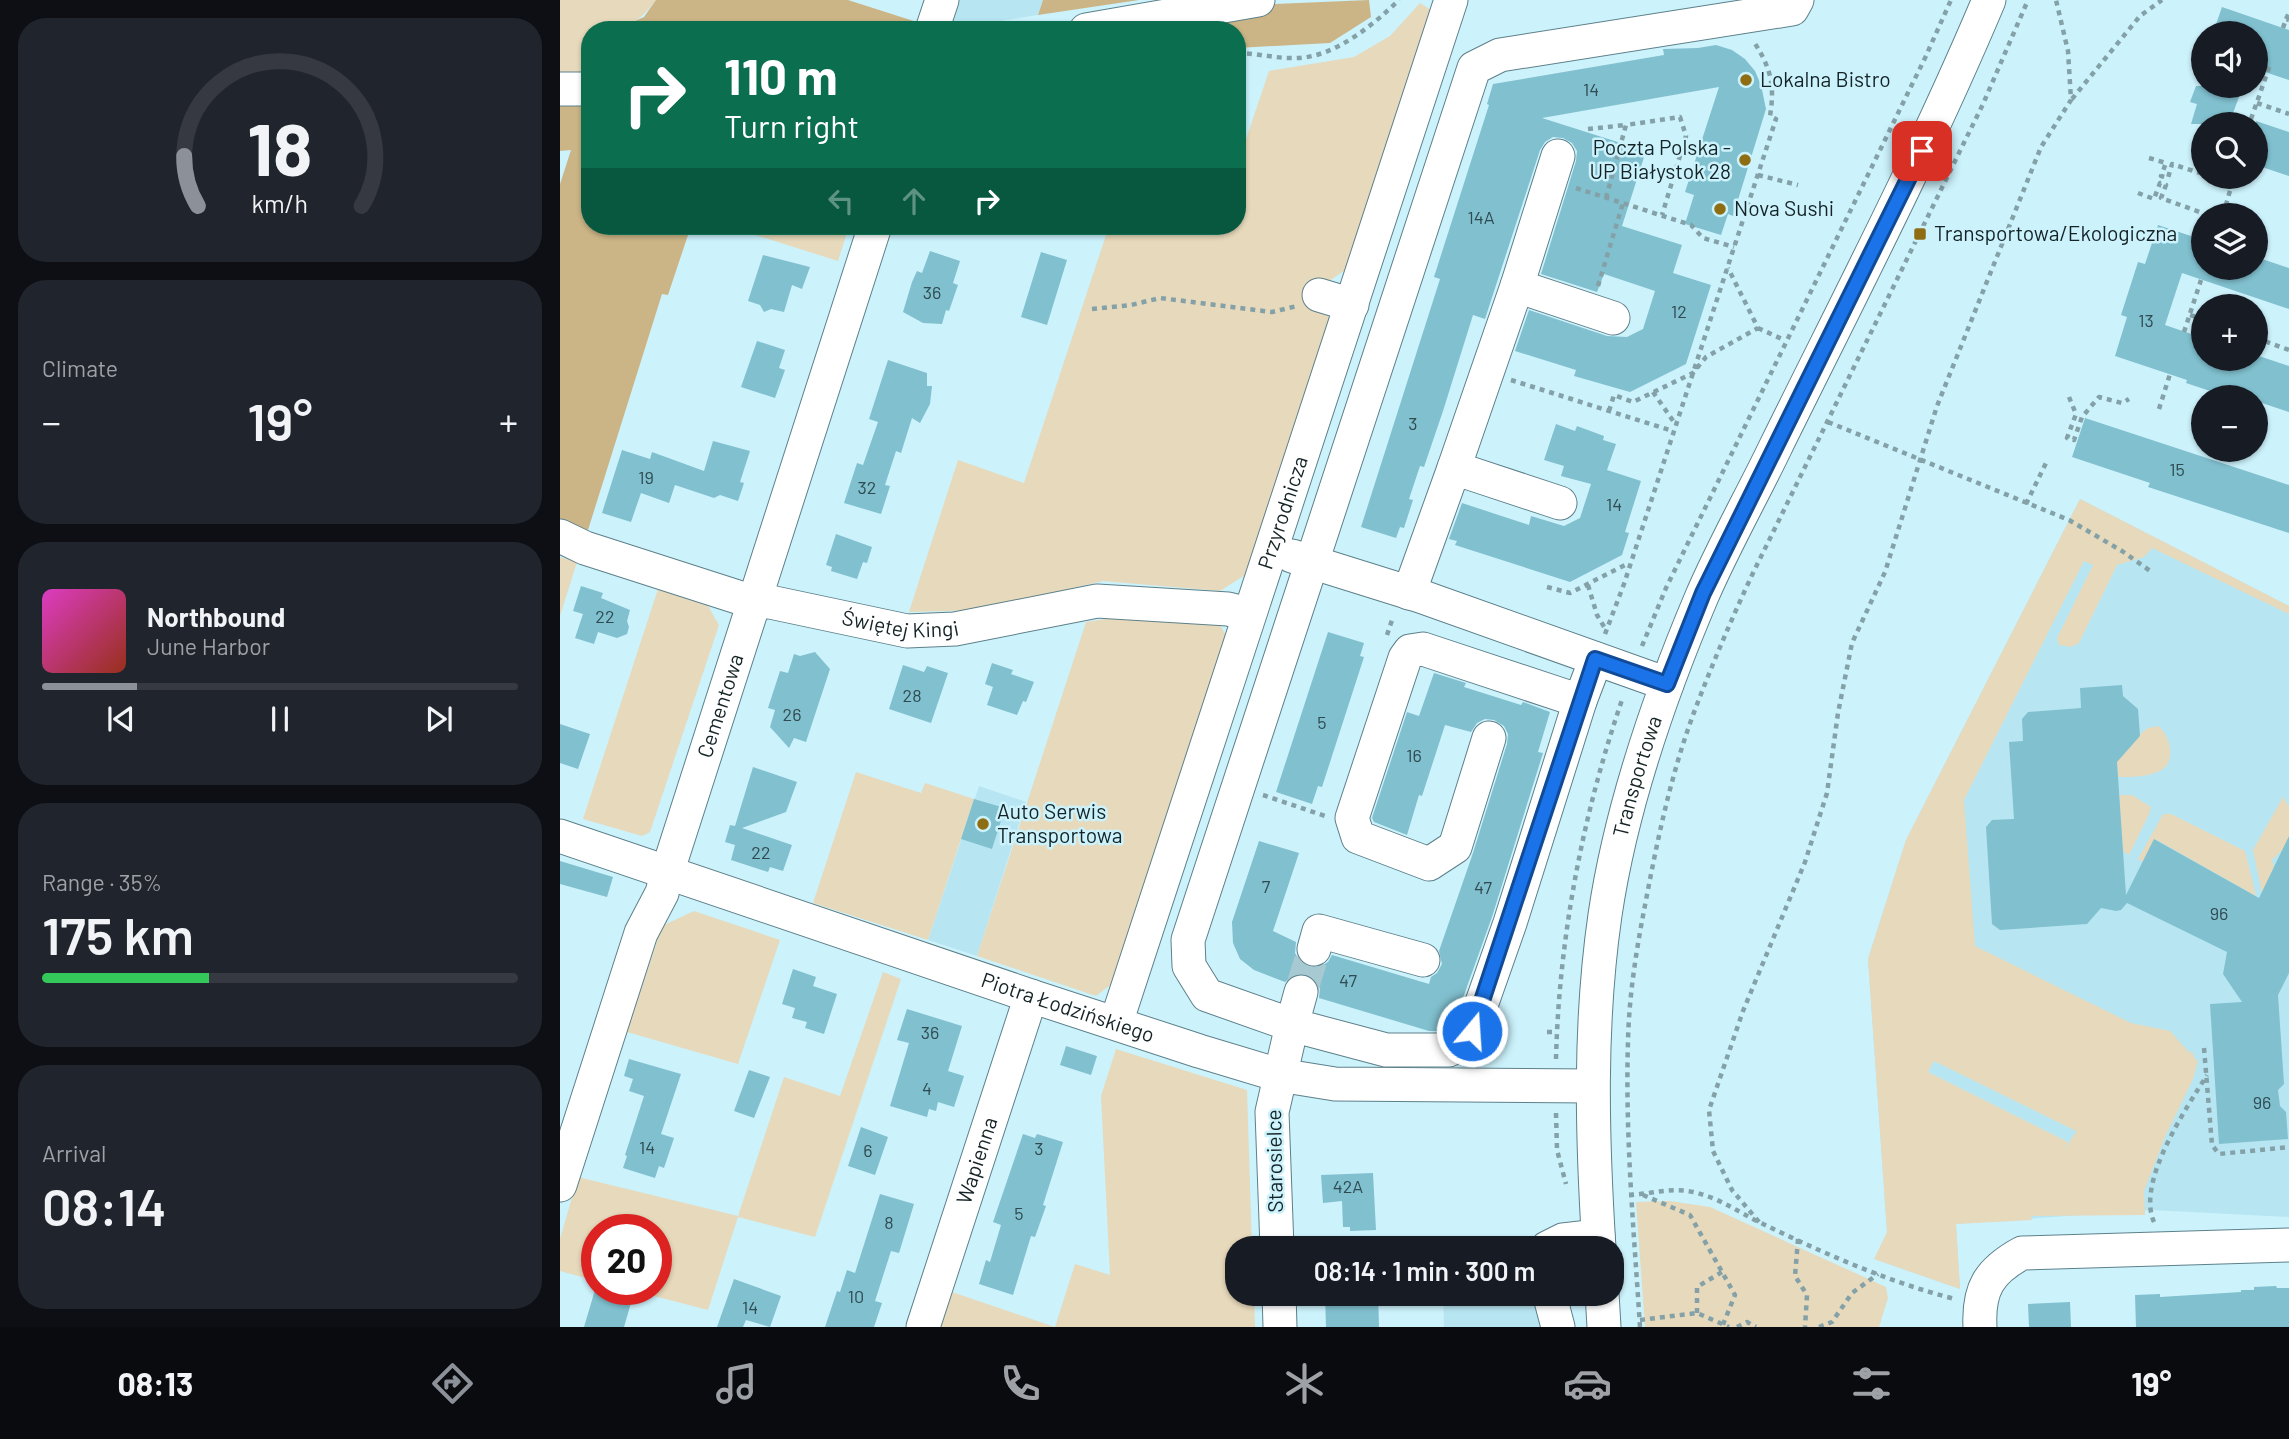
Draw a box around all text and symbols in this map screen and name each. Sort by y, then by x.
map controls [2191,21,2268,462]
button: sound [2191,21,2268,98]
text: 110 m [724,46,838,105]
icon: right [609,49,700,140]
place label: Lokalna Bistro [1760,66,1891,91]
marker: Lokalna Bistro [1738,72,1754,88]
house number: 14 [1583,78,1599,100]
text: 18 [247,103,313,191]
text: Turn right [724,106,859,144]
button: search [2191,112,2268,189]
pin [1892,121,1952,181]
icon: arrive [1903,132,1941,170]
place label: Poczta Polska - UP Białystok 28 [1590,134,1731,183]
marker: Poczta Polska - UP Białystok 28 [1737,152,1753,168]
icon: left [822,182,860,220]
icon: ahead [895,182,933,220]
icon: right [968,182,1006,220]
text: km/h [252,188,308,218]
place label: Nova Sushi [1734,195,1834,220]
marker: Nova Sushi [1712,201,1728,217]
button: layers [2191,203,2268,280]
house number: 14A [1467,206,1495,228]
place label: Transportowa/Ekologiczna [1934,220,2177,245]
marker: Transportowa/Ekologiczna [1912,226,1928,242]
house number: 36 [923,281,941,303]
button: + [2191,294,2268,371]
house number: 12 [1671,300,1687,322]
house number: 13 [2138,309,2154,331]
text: Climate [42,354,118,382]
button: − [2191,385,2268,462]
text: 19° [247,389,313,451]
text: − [42,398,61,444]
text: + [499,398,518,444]
house number: 3 [1408,412,1418,434]
street label: Przyrodnicza [1252,453,1312,572]
house number: 15 [2169,458,2185,480]
house number: 19 [638,466,654,488]
house number: 32 [858,476,876,498]
house number: 14 [1606,493,1622,515]
text: Northbound [147,601,285,632]
street label: Świętej Kingi [840,604,961,642]
house number: 22 [595,605,615,627]
text: June Harbor [147,632,270,660]
street label: Cementowa [691,650,748,761]
house number: 28 [902,684,922,706]
icon: previous [102,700,140,738]
icon: pause [261,700,299,738]
icon: next [420,700,458,738]
house number: 26 [783,703,801,725]
house number: 5 [1317,711,1327,733]
street label: Transportowa [1607,712,1666,839]
house number: 16 [1406,744,1422,766]
place label: Auto Serwis Transportowa [997,798,1122,847]
marker: Auto Serwis Transportowa [975,816,991,832]
house number: 22 [751,841,771,863]
text: Range · 35% [42,868,162,896]
house number: 7 [1262,875,1271,897]
house number: 47 [1474,876,1492,898]
house number: 96 [2210,902,2228,924]
text: 175 km [42,903,194,965]
street label: Piotra Łodzińskiego [978,966,1158,1047]
house number: 47 [1339,969,1357,991]
position arrow [1435,994,1509,1068]
house number: 36 [921,1021,939,1043]
house number: 4 [922,1077,932,1099]
house number: 96 [2253,1091,2271,1113]
street label: Starosielce [1260,1109,1287,1213]
street label: Wapienna [950,1114,1002,1207]
house number: 14 [639,1136,655,1158]
house number: 3 [1034,1137,1044,1159]
text: Arrival [42,1139,106,1167]
house number: 6 [863,1139,873,1161]
text: 08:14 [42,1174,167,1236]
house number: 42A [1333,1175,1363,1197]
house number: 5 [1014,1202,1024,1224]
house number: 8 [884,1211,894,1233]
speed limit sign: 20 [581,1214,672,1305]
text: 08:14 · 1 min · 300 m [1314,1255,1535,1286]
house number: 10 [848,1285,864,1307]
house number: 14 [742,1296,758,1318]
icon: directions [428,1359,477,1408]
icon: music [712,1359,761,1408]
icon: phone [996,1359,1045,1408]
icon: climate [1280,1359,1329,1408]
icon: car [1563,1359,1612,1408]
icon: filters [1847,1359,1896,1408]
text: 08:13 [117,1364,193,1402]
text: 19° [2131,1364,2172,1402]

